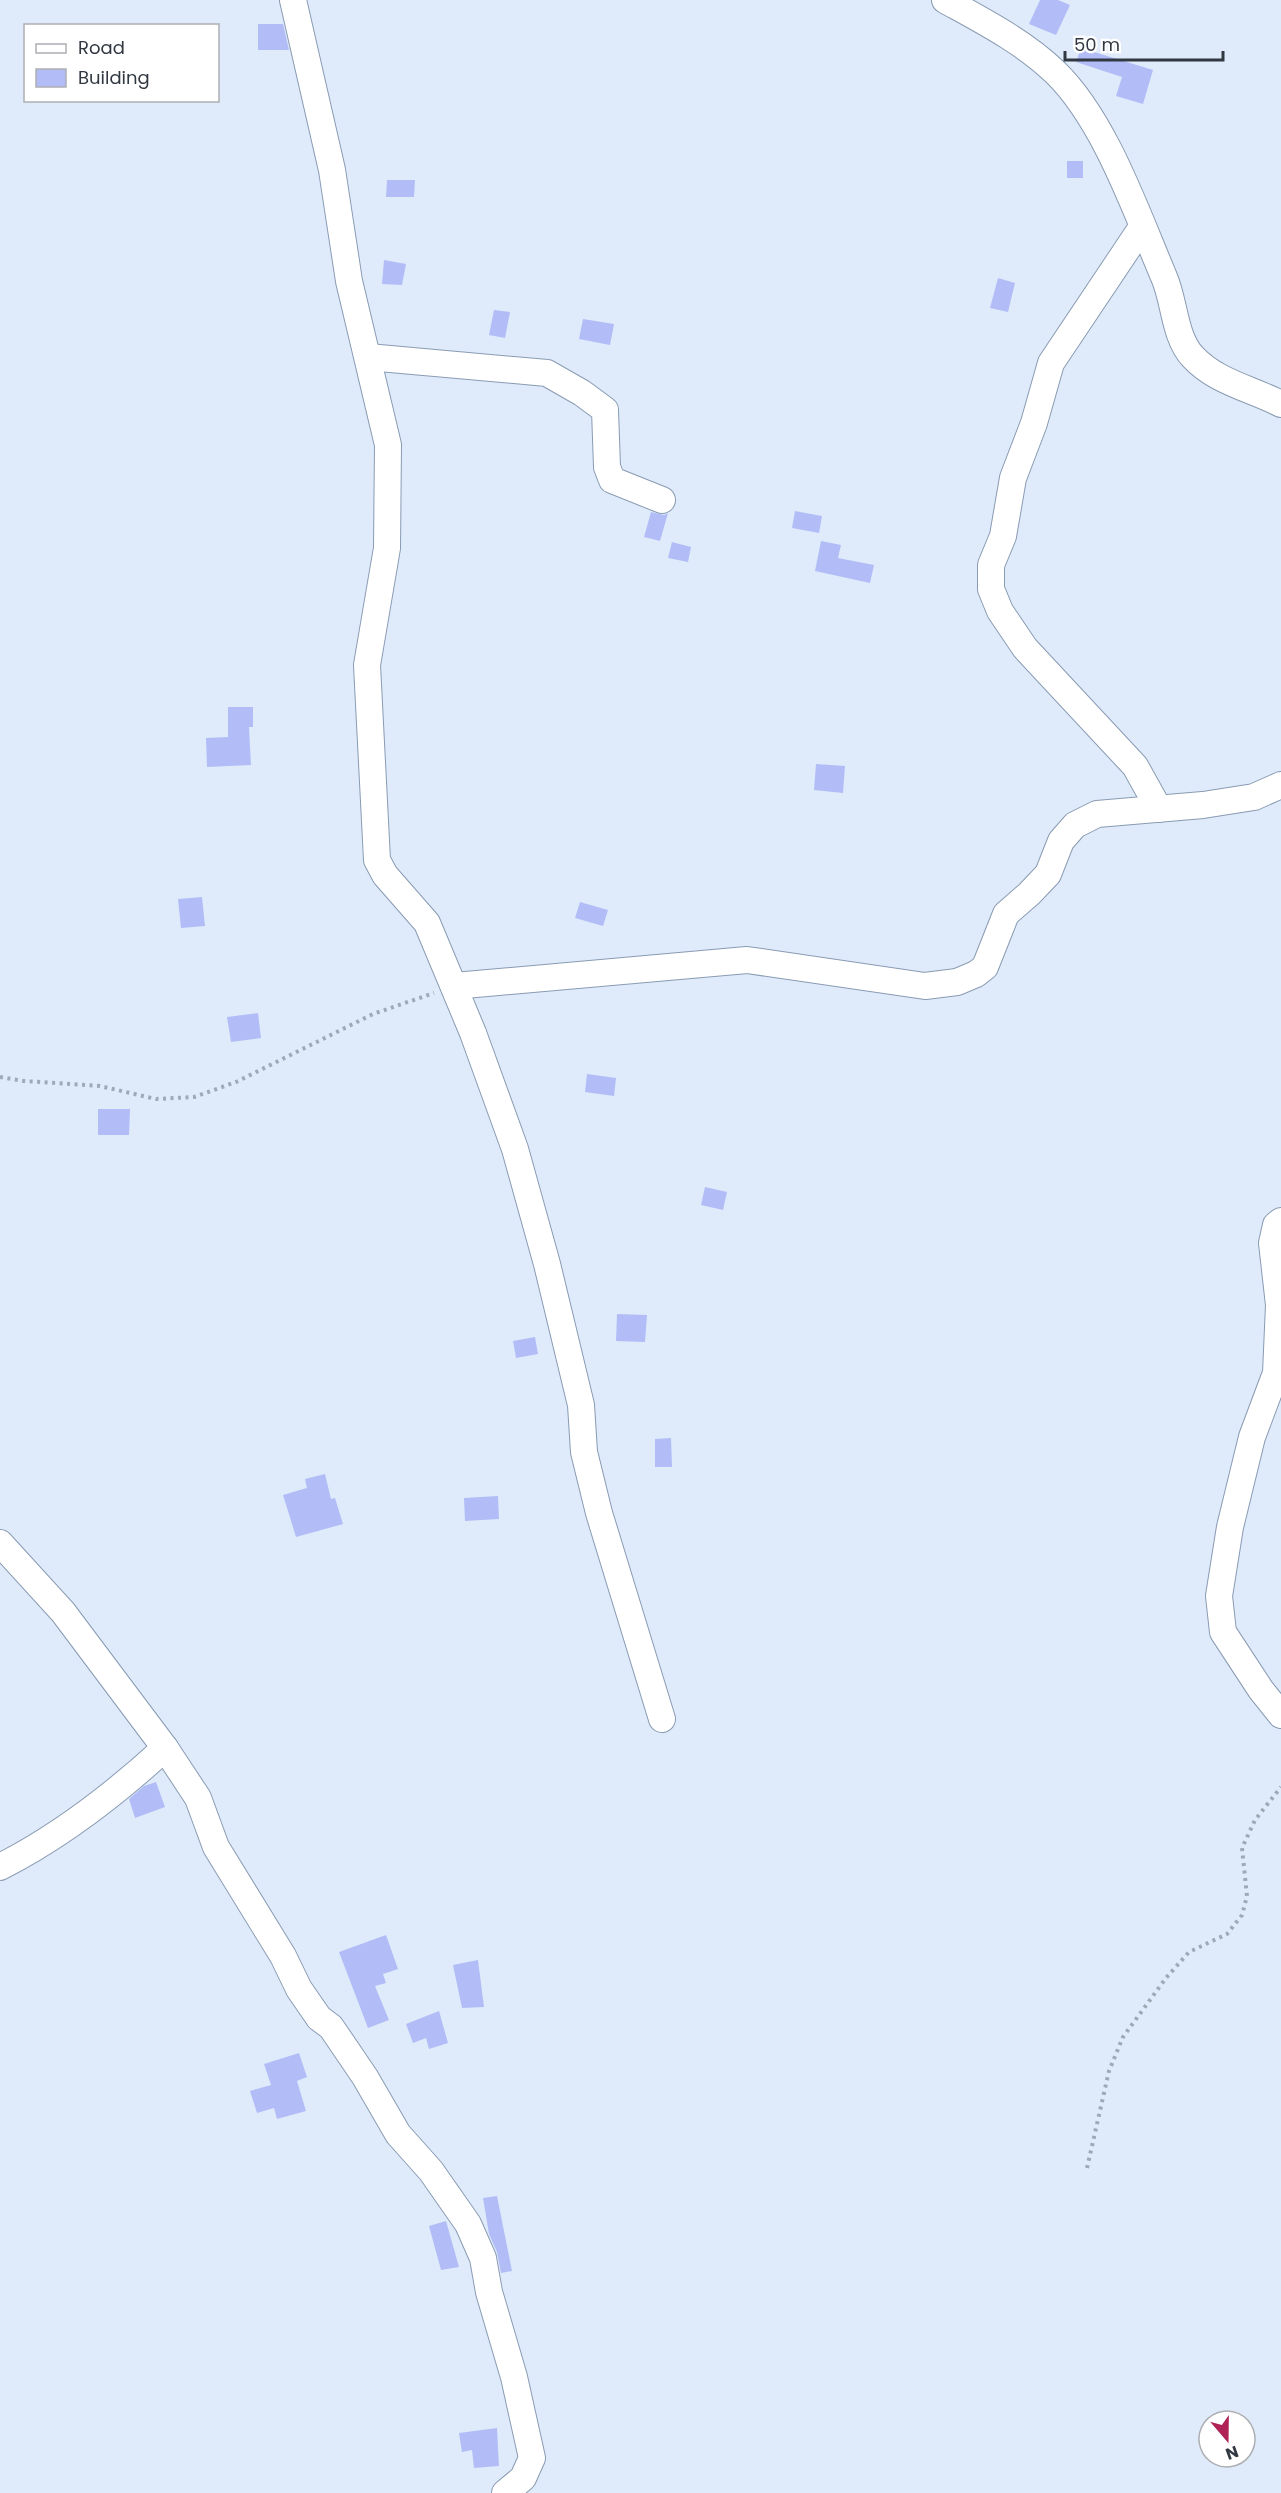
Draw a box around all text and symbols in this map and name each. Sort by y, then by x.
legend [24,24,219,102]
scale bar [1065,24,1222,62]
text: 50 m [1074,32,1120,57]
text: Road [78,35,125,60]
text: Building [78,65,150,90]
north arrow [1197,2409,1257,2469]
text: N [1222,2440,1242,2465]

